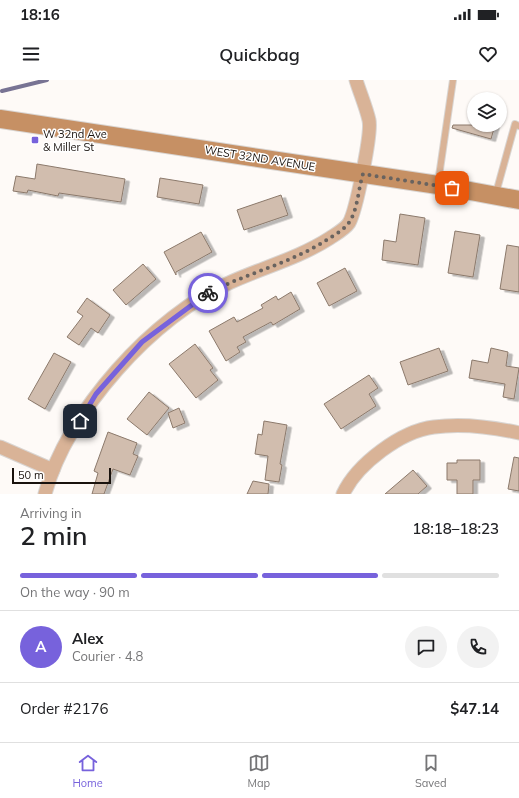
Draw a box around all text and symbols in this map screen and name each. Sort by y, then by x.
text: 18:16 [20,5,60,24]
icon: menu [20,43,42,65]
text: Quickbag [219,43,300,66]
icon: heart [477,43,499,65]
map controls [467,92,507,132]
button: layers [467,92,507,132]
place label: W 32nd Ave & Miller St [43,127,107,154]
marker: W 32nd Ave & Miller St [30,135,40,145]
street label: WEST 32ND AVENUE [204,142,316,174]
pin [435,171,469,205]
icon: bag [441,177,463,199]
courier [188,273,228,313]
icon: bike [197,282,219,304]
pin [63,404,97,438]
icon: home [69,410,91,432]
scale bar [12,466,111,485]
text: 50 m [18,468,44,482]
text: Arriving in [20,505,82,521]
text: 2 min [20,519,88,552]
text: 18:18–18:23 [412,519,499,538]
text: On the way · 90 m [20,584,130,600]
button: chat [405,626,447,668]
button: phone [457,626,499,668]
text: Alex [72,629,104,648]
text: A [35,637,47,656]
text: Courier · 4.8 [72,648,143,664]
text: Order #2176 [20,699,108,718]
text: $47.14 [450,699,499,718]
tab: Home [72,752,103,790]
tab: Map [247,752,270,790]
tab: Saved [415,752,447,790]

